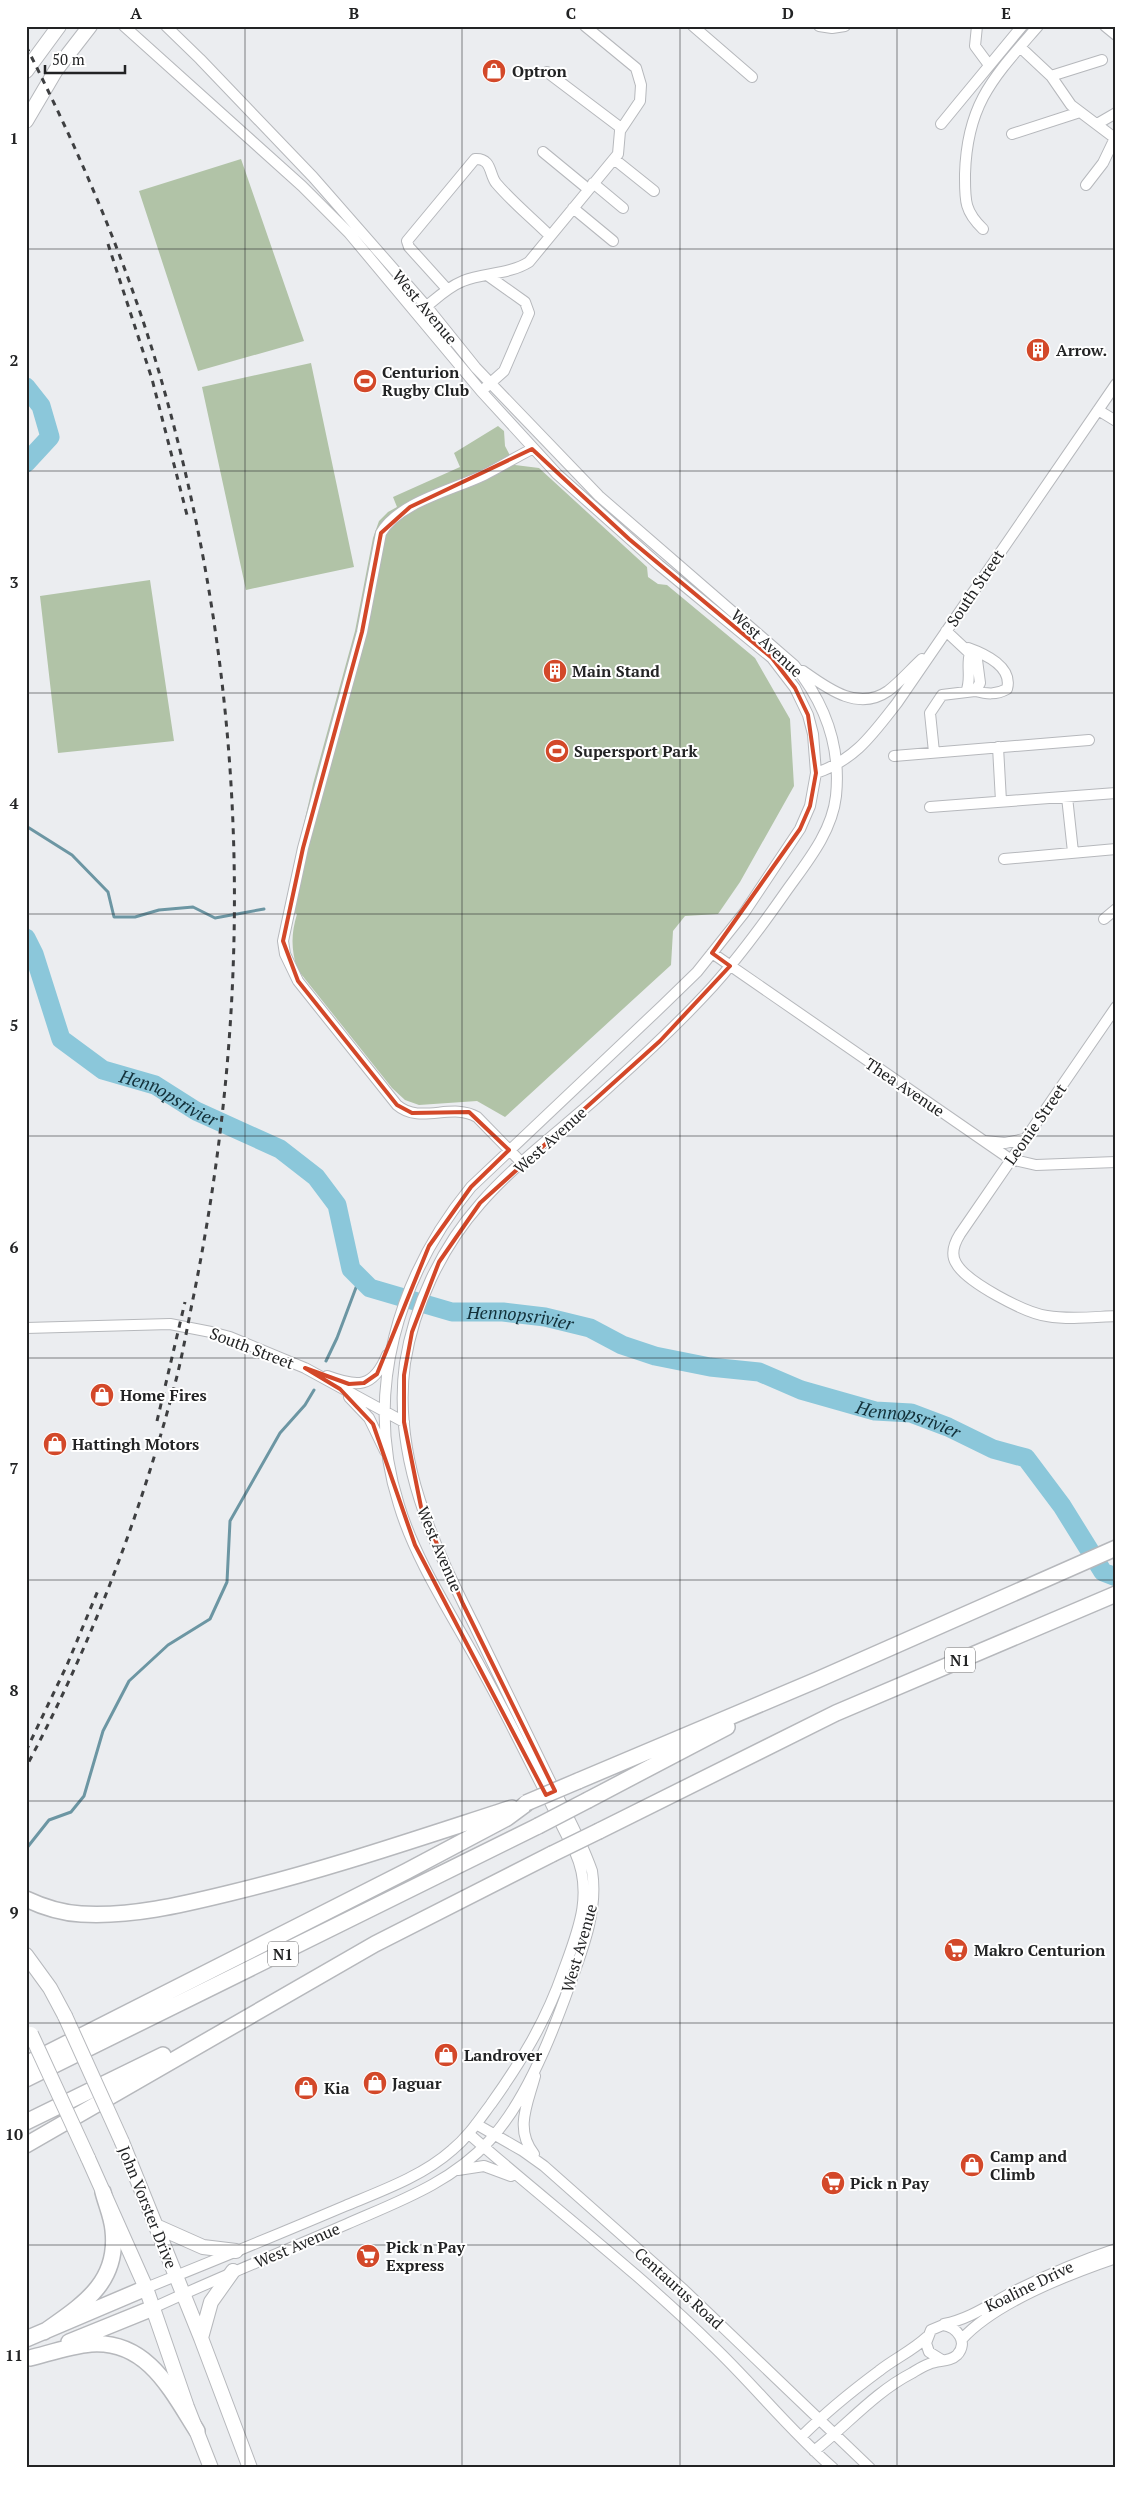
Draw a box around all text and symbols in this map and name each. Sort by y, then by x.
text: A [130,2,142,24]
text: B [349,2,359,24]
text: C [566,2,576,24]
text: D [782,2,794,24]
text: E [1001,2,1011,24]
scale bar [45,42,125,74]
text: 50 m [52,49,85,69]
shop icon: Optron [481,58,507,84]
place label: Optron [512,60,567,82]
text: 1 [9,127,19,149]
street label: West Avenue [387,265,463,349]
building icon: Arrow. [1025,337,1051,363]
place label: Arrow. [1056,339,1107,361]
text: 2 [9,349,19,371]
place label: Centurion Rugby Club [382,361,469,401]
sports icon: Centurion Rugby Club [352,368,378,394]
street label: South Street [941,545,1009,631]
text: 3 [9,571,19,593]
street label: West Avenue [726,604,808,682]
building icon: Main Stand [542,658,568,684]
place label: Main Stand [572,660,660,682]
sports icon: Supersport Park [544,738,570,764]
place label: Supersport Park [574,740,698,762]
text: 4 [9,792,19,814]
text: 5 [9,1014,19,1036]
street label: Thea Avenue [861,1052,949,1122]
water label: Hennopsrivier [116,1063,223,1132]
street label: Leonie Street [999,1079,1071,1169]
street label: West Avenue [509,1101,591,1179]
text: 6 [9,1236,19,1258]
water label: Hennopsrivier [466,1300,577,1336]
street label: South Street [207,1322,297,1374]
shop icon: Home Fires [89,1382,115,1408]
place label: Home Fires [120,1384,207,1406]
water label: Hennopsrivier [853,1394,966,1444]
shop icon: Hattingh Motors [42,1431,68,1457]
place label: Hattingh Motors [72,1433,199,1455]
text: 7 [9,1457,19,1479]
street label: West Avenue [412,1503,468,1595]
road number: N1 [945,1648,975,1672]
text: 8 [9,1679,19,1701]
text: 9 [9,1901,19,1923]
street label: West Avenue [556,1901,602,1995]
supermarket icon: Makro Centurion [943,1937,969,1963]
place label: Makro Centurion [974,1939,1106,1961]
road number: N1 [268,1942,298,1966]
shop icon: Landrover [433,2042,459,2068]
place label: Landrover [464,2044,542,2066]
shop icon: Jaguar [362,2070,388,2096]
place label: Jaguar [392,2072,442,2094]
shop icon: Kia [293,2075,319,2101]
place label: Kia [324,2077,350,2099]
text: 10 [5,2123,23,2145]
street label: John Vorster Drive [113,2143,183,2271]
place label: Camp and Climb [990,2145,1067,2185]
shop icon: Camp and Climb [959,2152,985,2178]
supermarket icon: Pick n Pay [820,2170,846,2196]
place label: Pick n Pay [850,2172,930,2194]
street label: West Avenue [251,2217,343,2273]
place label: Pick n Pay Express [386,2236,466,2276]
street label: Centaurus Road [630,2242,728,2334]
supermarket icon: Pick n Pay Express [355,2243,381,2269]
street label: Koaline Drive [981,2255,1077,2317]
text: 11 [5,2344,23,2366]

